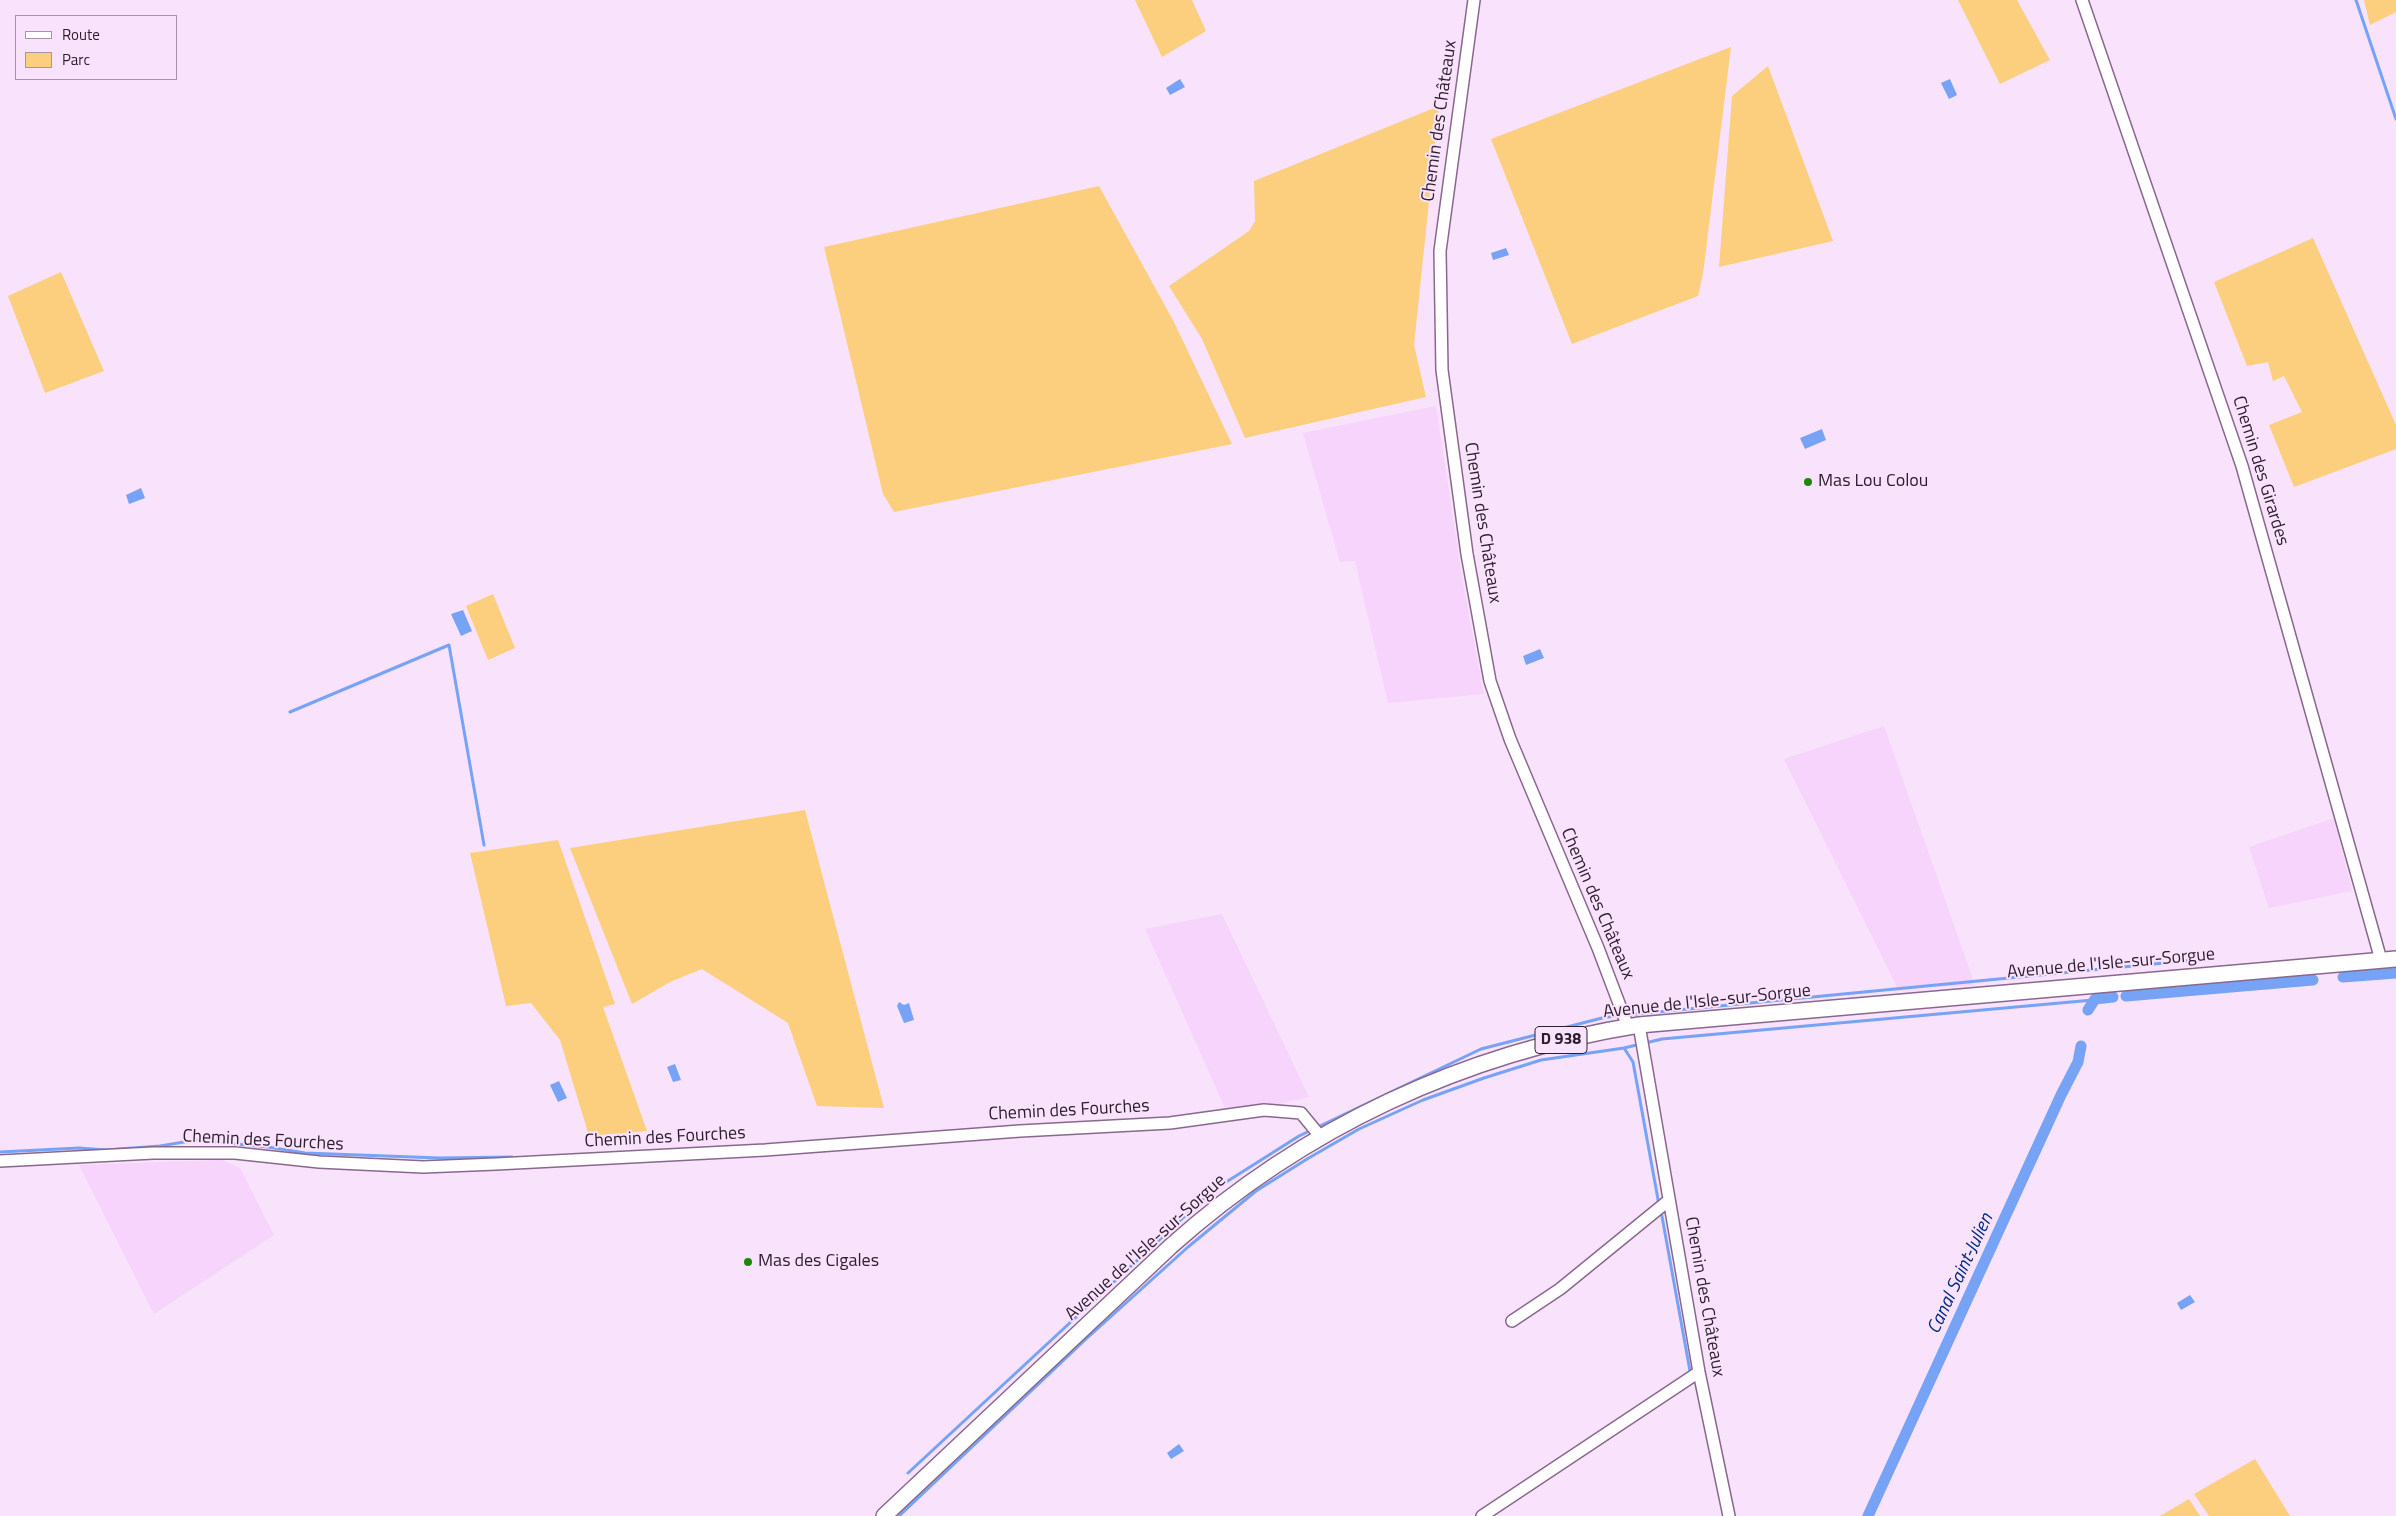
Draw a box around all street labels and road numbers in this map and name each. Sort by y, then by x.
street label: Chemin des Châteaux [1418,39,1462,203]
street label: Chemin des Girardes [2227,394,2293,548]
street label: Chemin des Châteaux [1459,441,1505,605]
street label: Chemin des Châteaux [1555,825,1639,983]
street label: Avenue de l'Isle-sur-Sorgue [2006,944,2216,984]
street label: Avenue de l'Isle-sur-Sorgue [1602,980,1812,1024]
road number: D 938 [1535,1026,1587,1054]
street label: Chemin des Fourches [988,1096,1150,1126]
street label: Chemin des Fourches [584,1123,746,1153]
street label: Chemin des Fourches [182,1126,344,1156]
street label: Avenue de l'Isle-sur-Sorgue [1061,1170,1231,1326]
street label: Chemin des Châteaux [1679,1215,1729,1379]

